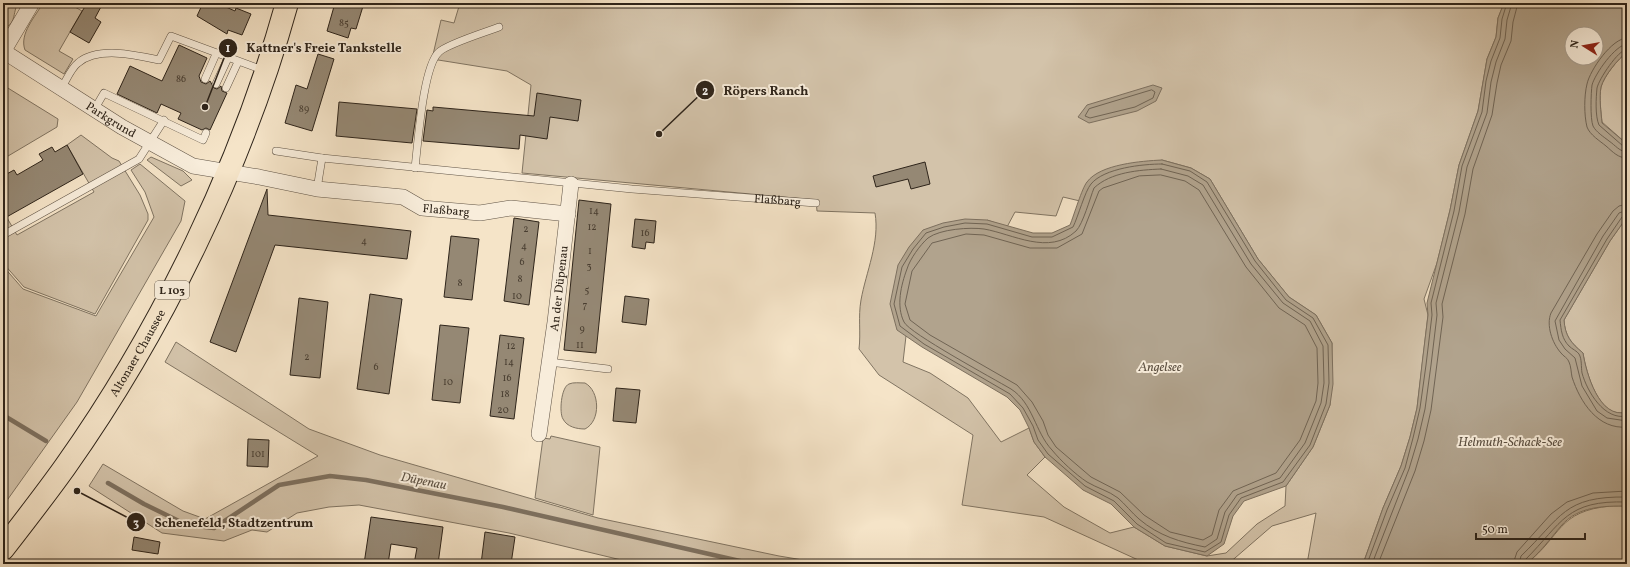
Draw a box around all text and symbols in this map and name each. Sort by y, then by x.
house number: 85 [339,16,349,30]
north arrow [1564,26,1604,66]
callout: Kattner's Freie Tankstelle [218,35,409,60]
text: N [1568,39,1584,50]
text: Kattner's Freie Tankstelle [246,40,402,58]
text: 1 [226,41,231,57]
house number: 86 [176,72,186,86]
callout: Röpers Ranch [695,78,816,103]
text: Röpers Ranch [724,83,809,101]
text: 2 [702,84,708,100]
street label: Parkgrund [82,99,139,142]
house number: 89 [299,102,309,116]
street label: Flaßbarg [753,191,802,211]
street label: Flaßbarg [422,201,470,221]
house number: 14 [589,204,599,218]
house number: 12 [587,220,597,234]
house number: 2 [523,222,529,236]
house number: 16 [641,226,649,240]
house number: 4 [361,234,367,248]
house number: 4 [521,239,527,253]
house number: 1 [588,244,592,258]
street label: An der Düpenau [547,245,573,332]
house number: 6 [519,255,525,269]
house number: 3 [586,259,592,273]
house number: 8 [517,272,523,286]
house number: 8 [457,276,463,290]
road number: L 103 [155,281,189,299]
house number: 5 [585,283,590,297]
house number: 10 [512,289,522,303]
house number: 7 [583,298,588,312]
street label: Altonaer Chaussee [107,307,170,400]
house number: 9 [579,322,585,336]
house number: 11 [576,338,584,352]
house number: 12 [506,339,516,353]
house number: 2 [304,350,310,364]
house number: 14 [504,355,514,369]
water label: Angelsee [1137,359,1182,377]
house number: 6 [373,360,379,374]
house number: 16 [503,371,511,385]
house number: 10 [443,375,453,389]
house number: 18 [501,387,509,401]
house number: 20 [497,403,509,417]
water label: Helmuth-Schack-See [1458,434,1562,452]
house number: 101 [251,447,265,461]
water label: Düpenau [399,469,449,495]
callout: Schenefeld, Stadtzentrum [126,510,321,535]
text: Schenefeld, Stadtzentrum [155,515,314,533]
scale bar [1476,515,1585,541]
text: 3 [133,516,139,532]
text: 50 m [1482,522,1508,538]

